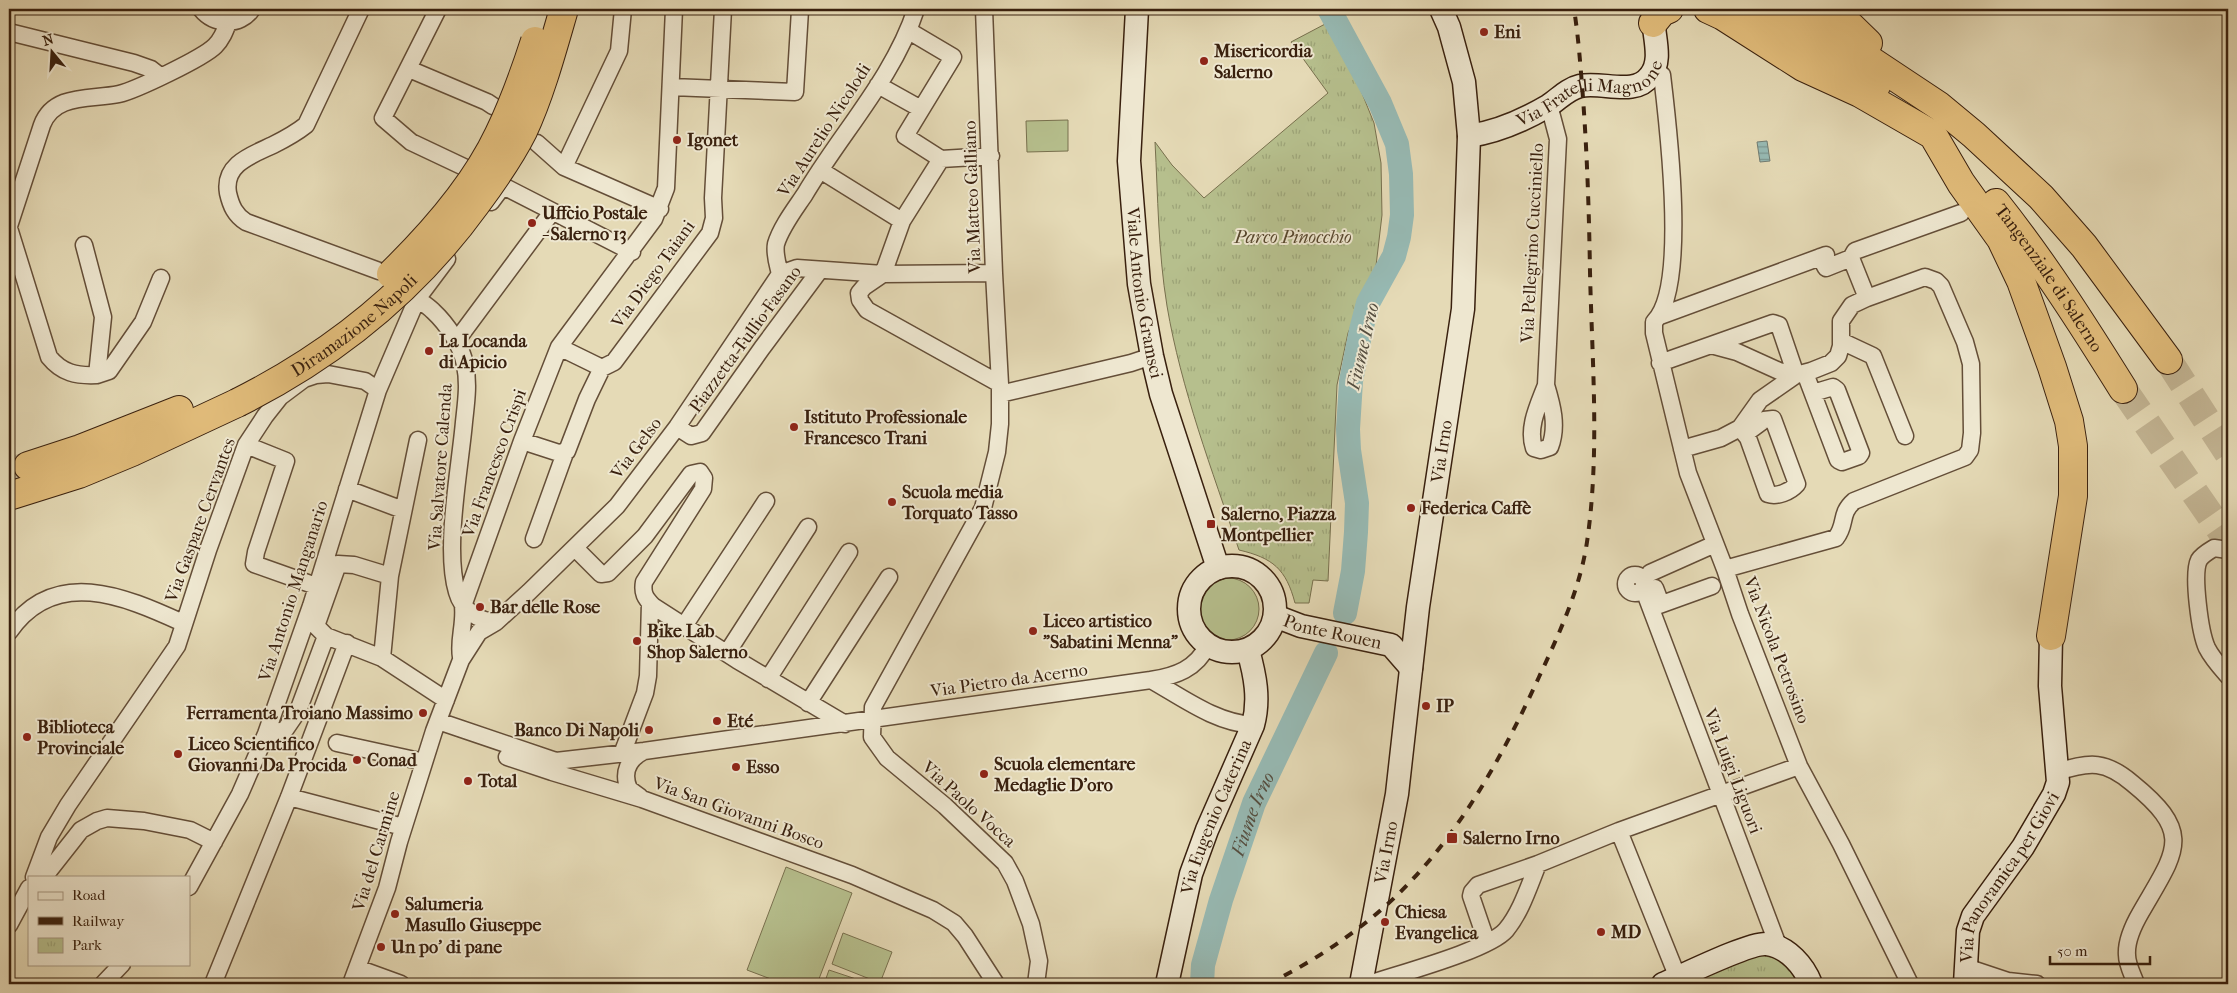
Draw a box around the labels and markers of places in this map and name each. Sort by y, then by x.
place label: Eni [1494,22,1521,43]
marker: Eni [1478,26,1490,38]
place label: Misericordia Salerno [1213,41,1313,83]
marker: Misericordia Salerno [1198,55,1210,67]
place label: Igonet [687,130,739,151]
marker: Igonet [671,134,683,146]
place label: Uffcio Postale - Salerno 13 [541,203,648,245]
marker: Uffcio Postale - Salerno 13 [526,217,538,229]
place label: La Locanda di Apicio [439,331,528,373]
marker: La Locanda di Apicio [423,345,435,357]
place label: Istituto Professionale Francesco Trani [803,407,967,449]
marker: Istituto Professionale Francesco Trani [788,421,800,433]
place label: Scuola media Torquato Tasso [901,482,1018,524]
marker: Scuola media Torquato Tasso [886,496,898,508]
place label: Federica Caffè [1420,498,1531,519]
marker: Federica Caffè [1405,502,1417,514]
place label: Salerno, Piazza Montpellier [1220,504,1337,546]
marker: Salerno, Piazza Montpellier [1205,518,1217,530]
place label: Bar delle Rose [490,597,600,618]
marker: Bar delle Rose [474,601,486,613]
place label: Liceo artistico "Sabatini Menna" [1043,611,1178,653]
place label: Bike Lab Shop Salerno [647,621,748,663]
marker: Liceo artistico "Sabatini Menna" [1027,625,1039,637]
marker: Bike Lab Shop Salerno [631,635,643,647]
place label: IP [1436,696,1454,717]
marker: IP [1420,700,1432,712]
place label: Ferramenta Troiano Massimo [185,703,413,724]
marker: Ferramenta Troiano Massimo [417,707,429,719]
place label: Eté [727,711,753,732]
marker: Eté [711,715,723,727]
place label: Biblioteca Provinciale [37,717,124,759]
place label: Banco Di Napoli [514,720,640,741]
marker: Banco Di Napoli [643,724,655,736]
marker: Biblioteca Provinciale [21,731,33,743]
place label: Liceo Scientifico Giovanni Da Procida [188,734,347,776]
marker: Liceo Scientifico Giovanni Da Procida [172,748,184,760]
place label: Conad [367,750,418,771]
marker: Conad [351,754,363,766]
place label: Scuola elementare Medaglie D'oro [993,754,1135,796]
place label: Esso [746,757,779,778]
marker: Esso [730,761,742,773]
marker: Scuola elementare Medaglie D'oro [978,768,990,780]
place label: Total [477,771,518,792]
marker: Total [462,775,474,787]
place label: Salerno Irno [1463,828,1560,849]
marker: Salerno Irno [1445,831,1459,845]
place label: Salumeria Masullo Giuseppe [404,894,542,936]
place label: Chiesa Evangelica [1395,902,1479,944]
marker: Salumeria Masullo Giuseppe [389,908,401,920]
marker: Chiesa Evangelica [1379,916,1391,928]
place label: MD [1610,922,1641,943]
marker: MD [1595,926,1607,938]
place label: Un po' di pane [390,937,502,958]
marker: Un po' di pane [375,941,387,953]

